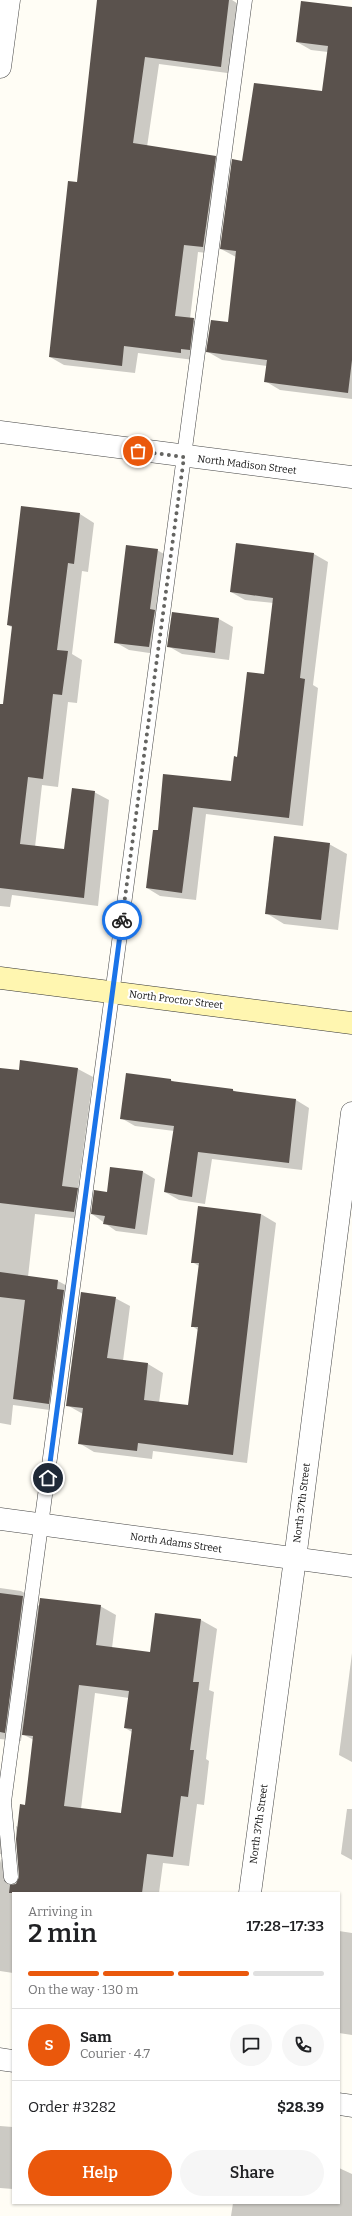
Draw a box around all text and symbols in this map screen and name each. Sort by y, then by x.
pin [121,434,155,468]
icon: bag [127,440,149,462]
street label: North Madison Street [197,453,298,477]
courier [102,900,142,940]
icon: bike [111,909,133,931]
street label: North Proctor Street [128,988,224,1012]
pin [31,1461,65,1495]
street label: North 37th Street [291,1462,313,1544]
icon: home [37,1467,59,1489]
street label: North Adams Street [129,1531,223,1555]
street label: North 37th Street [247,1783,271,1865]
text: Arriving in [28,1904,93,1919]
text: 17:28–17:33 [246,1917,324,1935]
text: 2 min [28,1918,97,1949]
text: On the way · 130 m [28,1982,138,1997]
button: chat [230,2024,272,2066]
button: phone [282,2024,324,2066]
text: Sam [80,2028,112,2046]
text: S [44,2036,54,2054]
text: Courier · 4.7 [80,2046,150,2061]
text: Order #3282 [28,2098,116,2116]
text: $28.39 [277,2098,324,2116]
button: Help [28,2150,172,2196]
button: Share [180,2150,324,2196]

